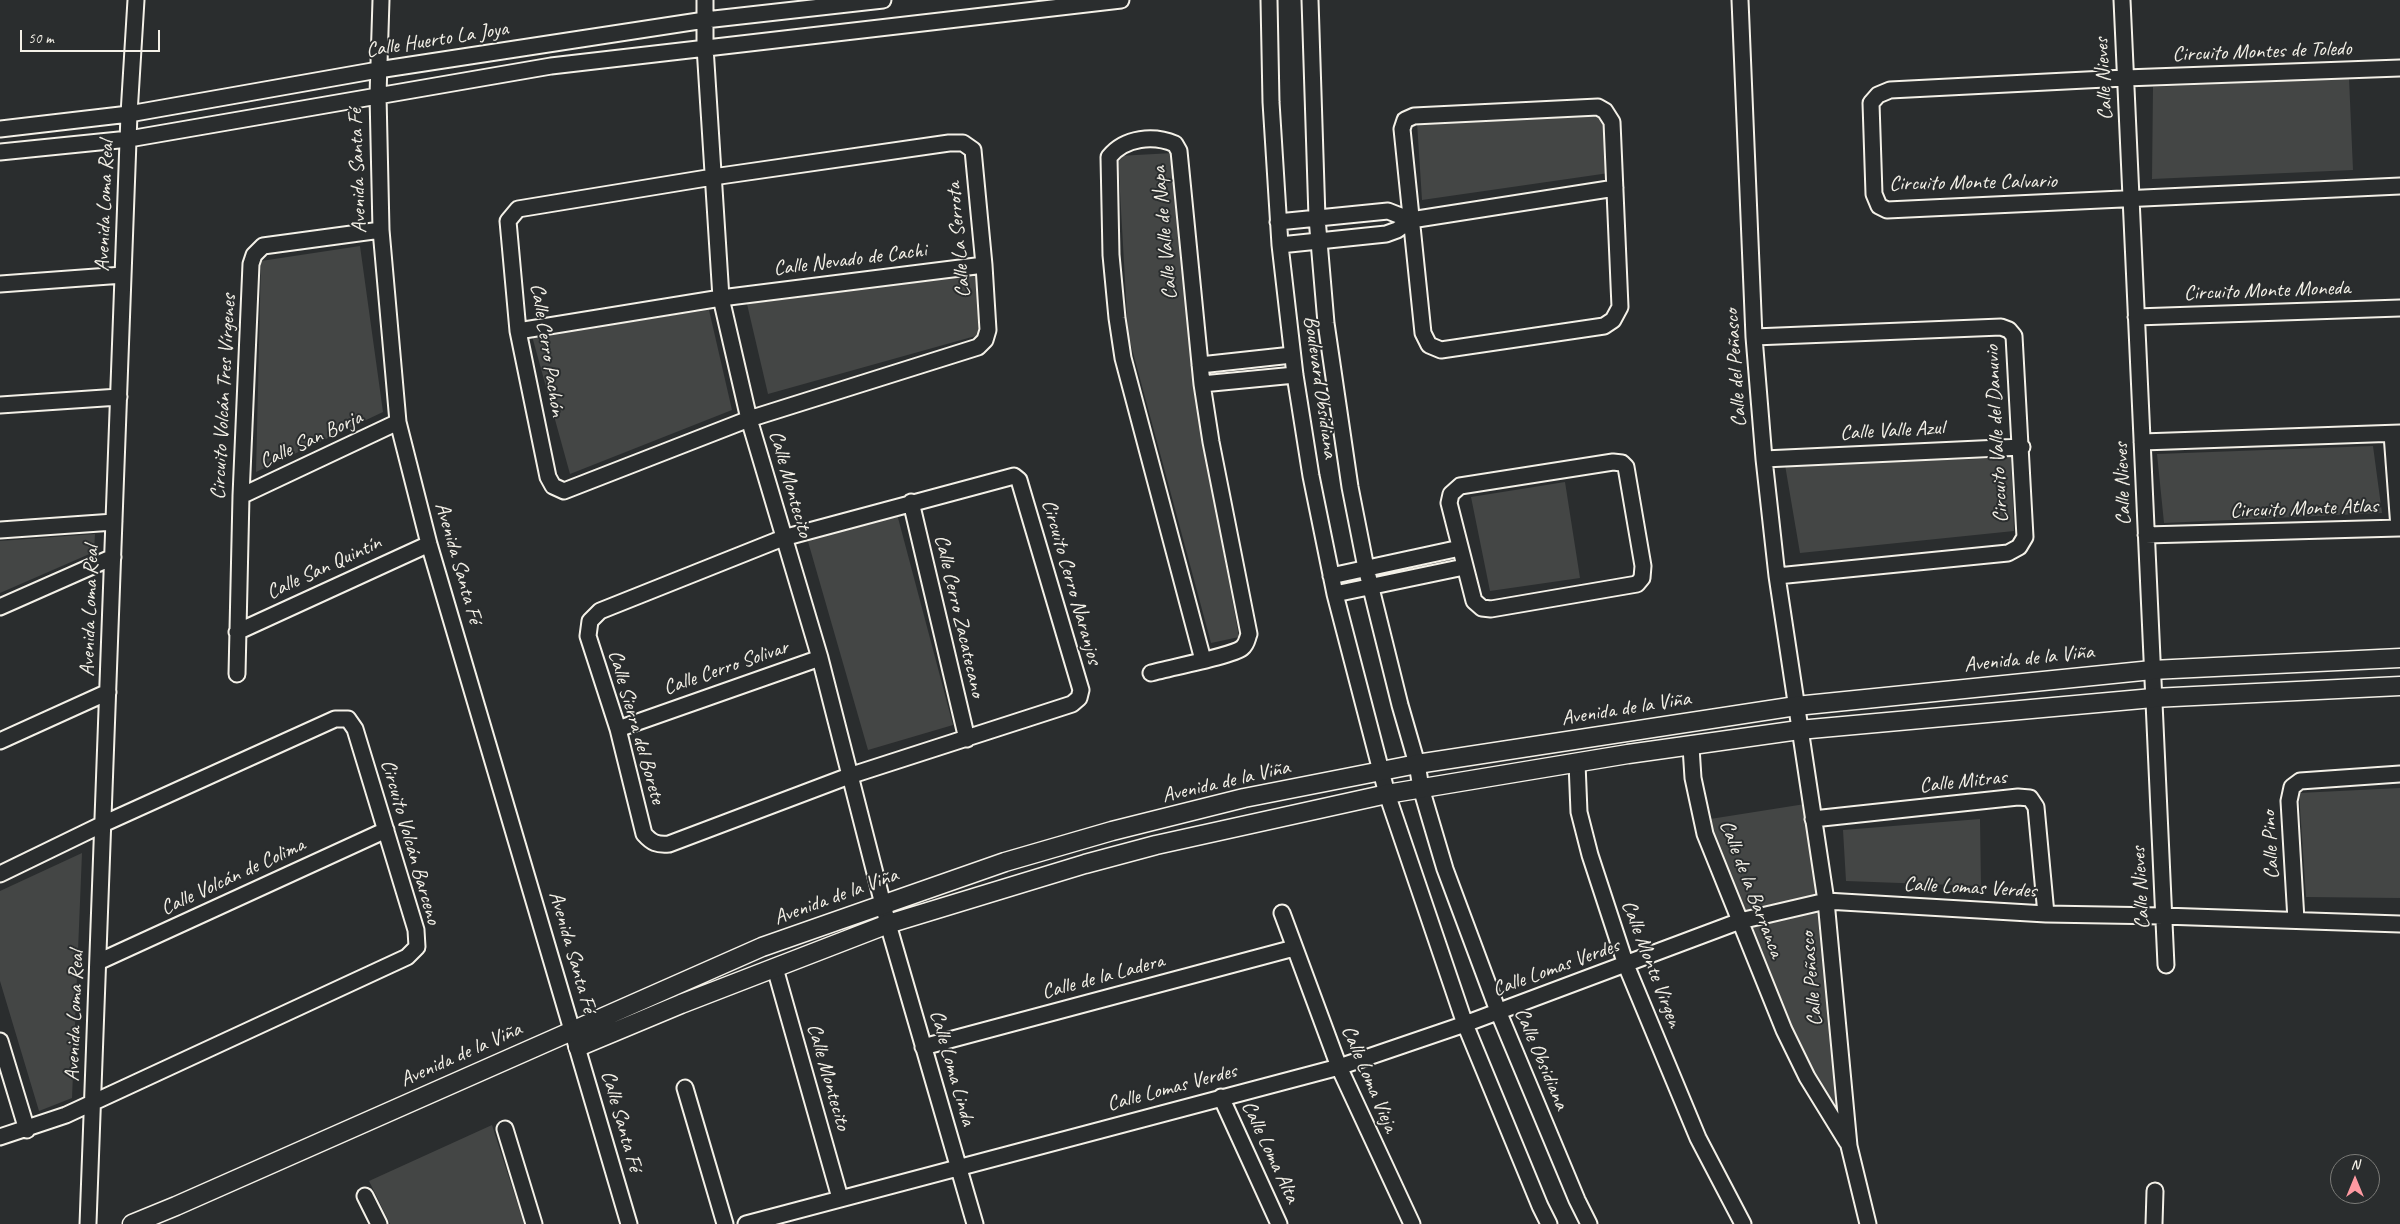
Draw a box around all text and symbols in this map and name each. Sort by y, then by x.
street label: Calle Huerto La Joya [364,16,510,64]
scale bar [22,20,162,52]
text: 50 m [28,29,54,48]
street label: Circuito Montes de Toledo [2172,36,2352,68]
street label: Calle Nieves [2089,37,2119,121]
street label: Avenida Santa Fé [343,108,373,234]
street label: Avenida Loma Real [90,140,120,272]
street label: Calle Valle de Napa [1147,165,1183,301]
street label: Circuito Monte Calvario [1889,169,2057,197]
street label: Calle La Serrota [941,181,977,299]
street label: Calle Nevado de Cachi [772,238,928,282]
street label: Circuito Monte Moneda [2183,276,2351,306]
street label: Calle Cerro Pachón [524,282,570,418]
street label: Circuito Volcán Tres Vírgenes [206,294,242,500]
street label: Calle del Peñasco [1719,308,1753,428]
street label: Boulevard Obsidiana [1298,314,1342,460]
street label: Circuito Valle del Danuvio [1980,345,2014,523]
street label: Calle San Borja [256,405,366,475]
street label: Calle Valle Azul [1839,416,1945,446]
street label: Calle Montecito [763,428,817,540]
street label: Calle Nieves [2109,442,2137,526]
street label: Circuito Monte Atlas [2230,494,2378,524]
street label: Circuito Cerro Naranjos [1035,497,1107,667]
street label: Avenida Santa Fé [429,499,487,627]
street label: Calle San Quintín [263,530,385,606]
street label: Calle Cerro Zacatecano [928,532,990,700]
street label: Avenida Loma Real [75,545,105,677]
street label: Calle Cerro Solivar [660,635,792,701]
street label: Avenida de la Viña [1963,640,2095,678]
street label: Calle Sierra del Borete [602,647,670,807]
street label: Avenida de la Viña [1560,686,1692,732]
street label: Avenida de la Viña [1160,755,1292,809]
street label: Circuito Volcán Barceno [374,757,446,927]
street label: Calle Mitras [1918,765,2008,799]
street label: Calle Pino [2257,810,2285,880]
street label: Calle de la Barranca [1713,817,1789,961]
street label: Calle Volcán de Colima [157,833,309,921]
street label: Calle Nieves [2126,846,2156,930]
street label: Avenida de la Viña [770,863,902,931]
street label: Calle Lomas Verdes [1903,872,2037,904]
street label: Avenida Santa Fé [543,888,601,1016]
street label: Calle Monte Virgen [1615,897,1687,1031]
street label: Calle Peñasco [1795,931,1829,1027]
street label: Calle Lomas Verdes [1489,933,1623,1003]
street label: Calle de la Ladera [1039,949,1167,1005]
street label: Avenida Loma Real [60,950,90,1082]
street label: Calle Obsidiana [1508,1004,1574,1114]
street label: Calle Loma Linda [923,1007,981,1129]
street label: Avenida de la Viña [396,1017,526,1093]
street label: Calle Montecito [801,1021,855,1133]
street label: Calle Loma Vieja [1335,1022,1403,1136]
street label: Calle Lomas Verdes [1104,1059,1240,1117]
street label: Calle Santa Fé [595,1068,647,1174]
street label: Calle Loma Alta [1235,1097,1305,1207]
north arrow [2330,1154,2380,1204]
text: N [2351,1156,2359,1173]

